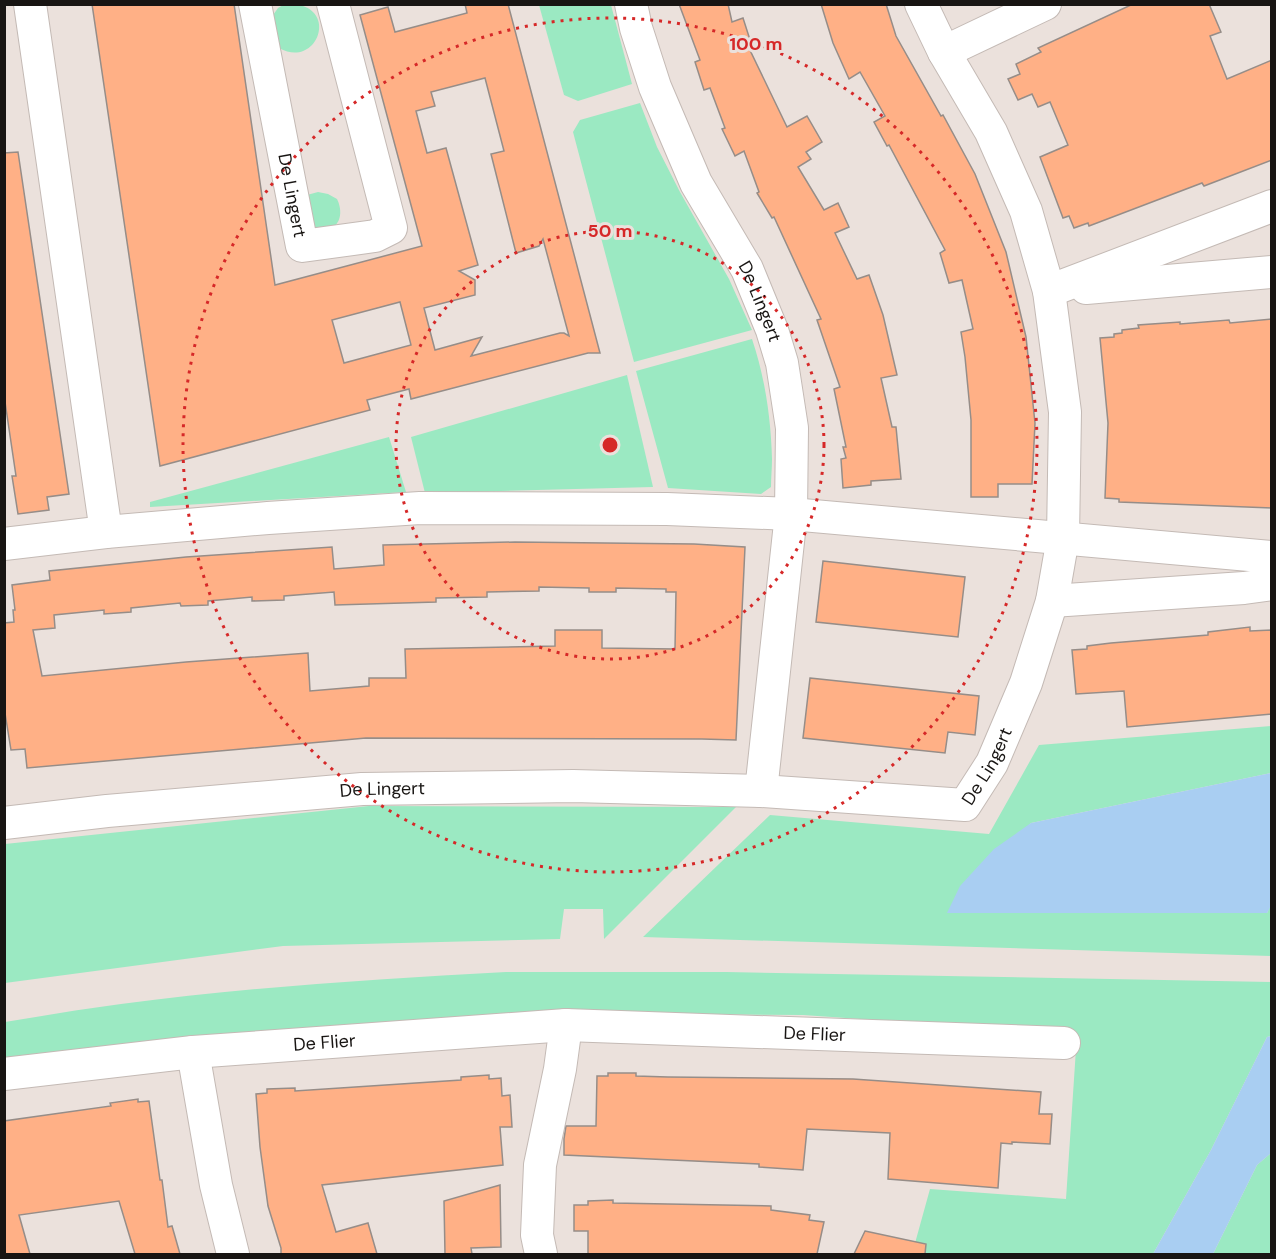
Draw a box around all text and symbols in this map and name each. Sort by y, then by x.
text: 100 m [729,32,783,56]
street label: De Lingert [272,151,312,240]
text: 50 m [587,219,633,243]
street label: De Lingert [733,256,787,345]
centre of rings [600,435,620,455]
street label: De Lingert [956,724,1018,810]
street label: De Lingert [339,776,425,803]
street label: De Flier [783,1021,846,1047]
street label: De Flier [292,1028,357,1057]

